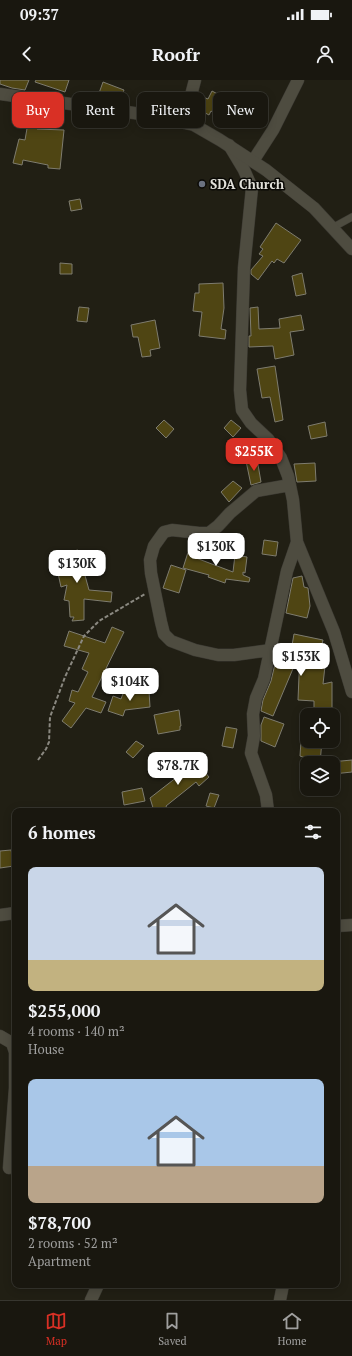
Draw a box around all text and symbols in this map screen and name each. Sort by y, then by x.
text: 09:37 [20,4,59,24]
text: Roofr [152,42,200,66]
icon: back [16,43,38,65]
icon: person [314,43,336,65]
chip: Buy [12,92,64,128]
chip: Rent [72,92,129,128]
chip: Filters [137,92,205,128]
chip: New [213,92,268,128]
place label: SDA Church [210,175,285,193]
marker: SDA Church [197,179,207,189]
pin: $255K [226,438,282,472]
text: $255K [235,442,273,460]
pin: $130K [188,533,244,567]
text: $130K [197,537,235,555]
pin: $130K [49,550,105,584]
text: $130K [58,554,96,572]
pin: $153K [273,643,329,677]
text: $153K [282,647,320,665]
pin: $104K [102,668,158,702]
text: $104K [111,672,149,690]
map controls [300,708,340,796]
button: locate [300,708,340,748]
pin: $78.7K [145,752,211,786]
text: $78.7K [157,756,199,774]
button: layers [300,756,340,796]
text: 6 homes [28,821,96,844]
icon: filters [302,821,324,843]
icon: home [140,893,212,965]
text: $255,000 [28,999,100,1022]
text: 4 rooms · 140 m² [28,1022,125,1040]
text: House [28,1040,64,1058]
icon: home [140,1105,212,1177]
text: $78,700 [28,1211,91,1234]
text: 2 rooms · 52 m² [28,1234,118,1252]
text: Apartment [28,1252,91,1270]
tab: Map [45,1310,67,1348]
tab: Saved [158,1310,187,1348]
tab: Home [277,1310,307,1348]

